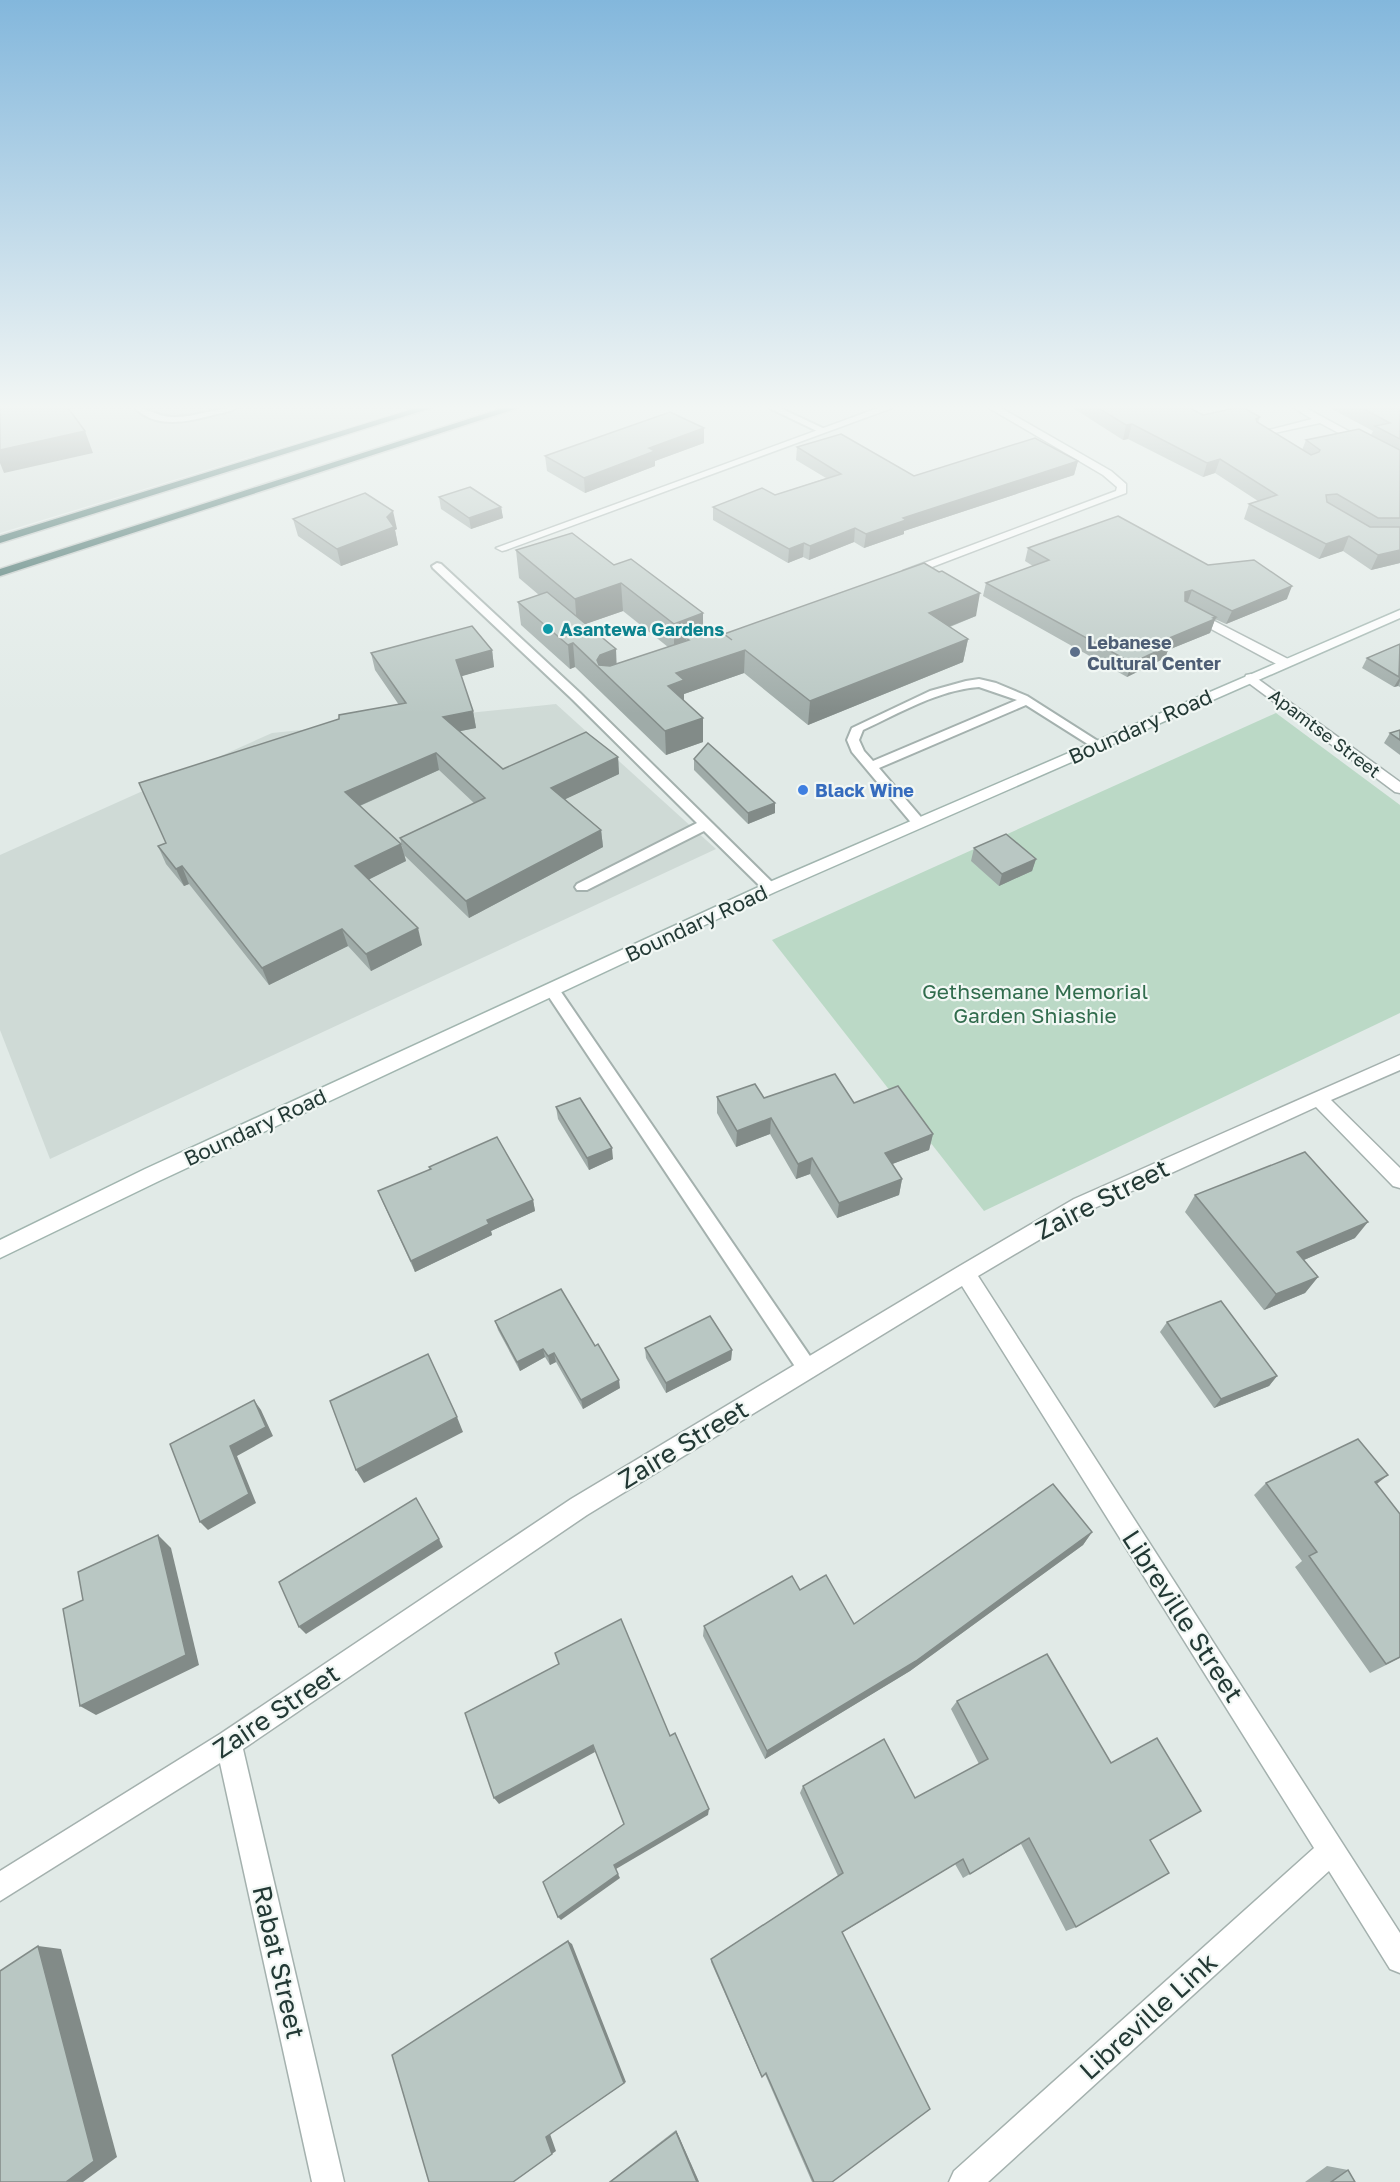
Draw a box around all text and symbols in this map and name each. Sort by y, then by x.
place label: Asantewa Gardens [560,618,724,640]
marker: Asantewa Gardens [541,622,555,636]
place label: Lebanese Cultural Center [1087,631,1221,674]
marker: Lebanese Cultural Center [1068,645,1082,659]
street label: Boundary Road [1064,683,1216,769]
street label: Apamtse Street [1265,684,1385,782]
place label: Black Wine [815,779,914,801]
marker: Black Wine [796,783,810,797]
street label: Boundary Road [621,879,771,967]
park label: Gethsemane Memorial Garden Shiashie [922,978,1148,1028]
street label: Boundary Road [180,1083,330,1171]
street label: Zaire Street [1030,1152,1174,1246]
street label: Zaire Street [613,1393,753,1495]
street label: Libreville Street [1116,1524,1250,1708]
street label: Zaire Street [207,1657,345,1765]
street label: Rabat Street [246,1882,312,2042]
street label: Libreville Link [1073,1946,1223,2086]

